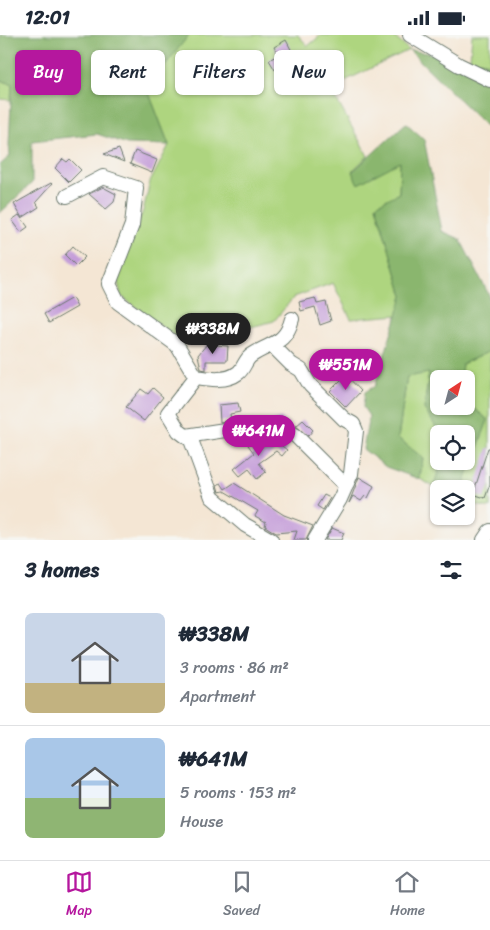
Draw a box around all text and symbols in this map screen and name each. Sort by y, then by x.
text: 12:01 [25,1,70,34]
chip: Buy [15,50,81,95]
chip: Rent [91,50,165,95]
chip: Filters [175,50,264,95]
chip: New [274,50,344,95]
pin: ₩338M [178,313,248,355]
text: ₩338M [187,314,239,343]
pin: ₩551M [311,349,381,391]
text: ₩551M [320,350,372,379]
north arrow [430,370,475,415]
map controls [430,370,475,525]
pin: ₩641M [224,415,294,457]
text: ₩641M [233,416,285,445]
button: locate [430,425,475,470]
button: layers [430,480,475,525]
text: 3 homes [25,551,99,589]
icon: filters [437,556,465,584]
text: ₩338M [180,615,249,653]
icon: home [65,633,125,693]
text: 3 rooms · 86 m² [180,653,289,682]
text: Apartment [180,682,256,711]
text: ₩641M [180,740,247,778]
icon: home [65,758,125,818]
text: 5 rooms · 153 m² [180,778,296,807]
text: House [180,807,223,836]
tab: Map [65,868,93,923]
tab: Saved [223,868,260,923]
tab: Home [390,868,425,923]

